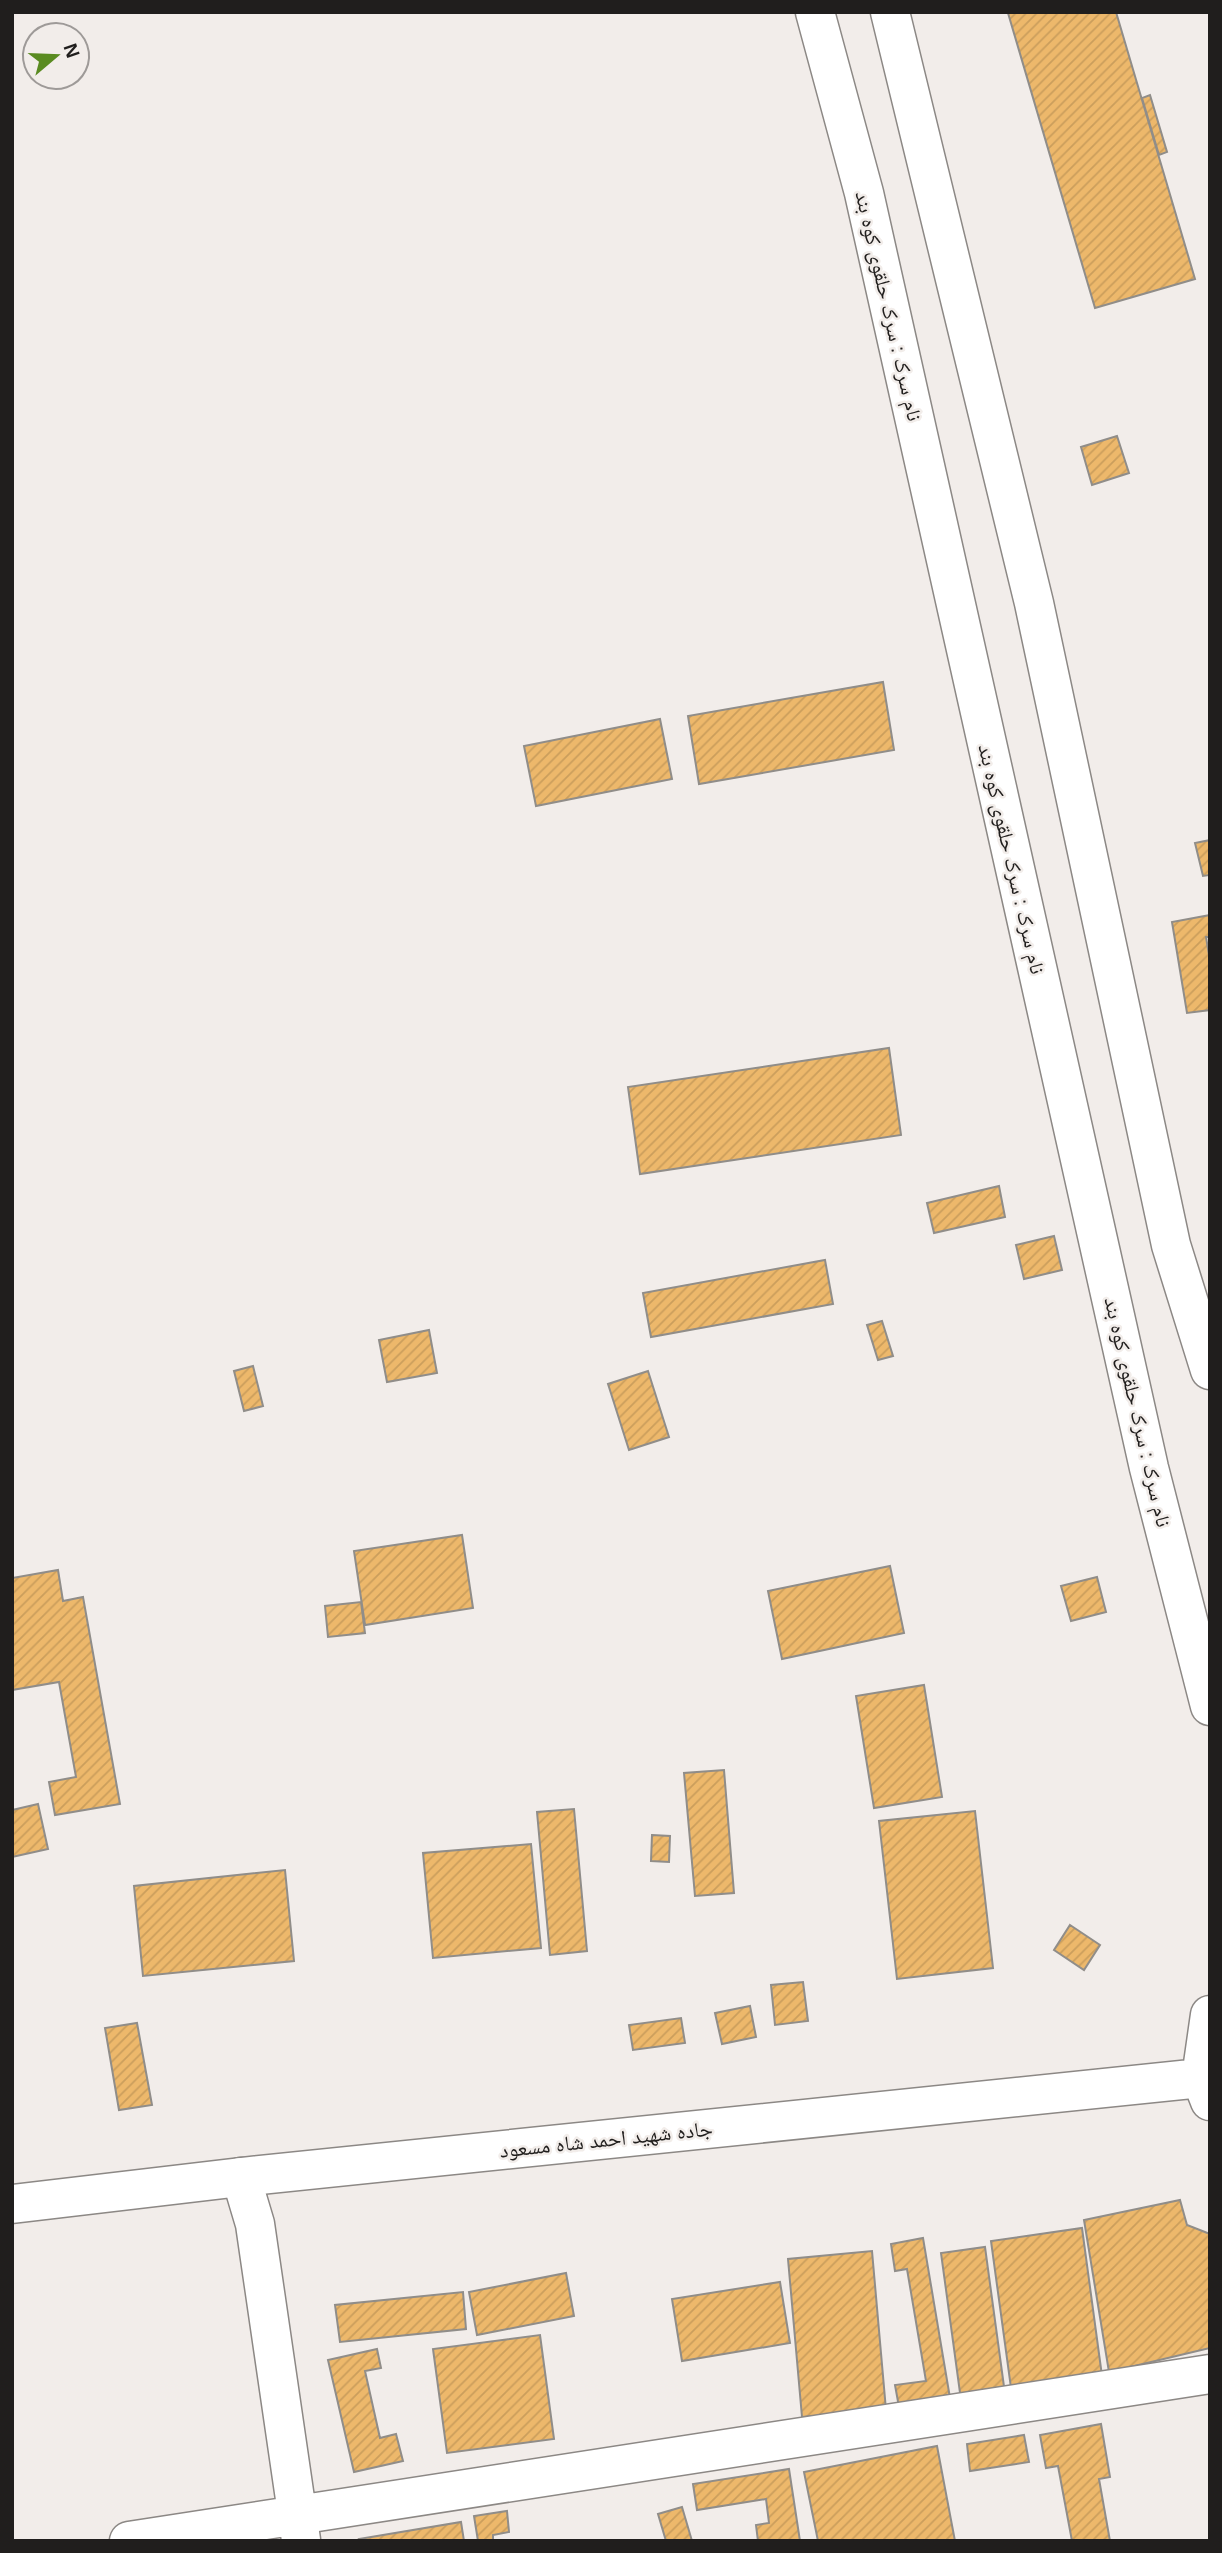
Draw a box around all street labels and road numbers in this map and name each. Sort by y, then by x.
street label: نام سرک : سرک حلقوی کوه بند [848,189,927,424]
street label: نام سرک : سرک حلقوی کوه بند [971,742,1050,977]
street label: نام سرک : سرک حلقوی کوه بند [1097,1295,1176,1530]
street label: جاده شهيد احمد شاه مسعود [498,2116,714,2163]

